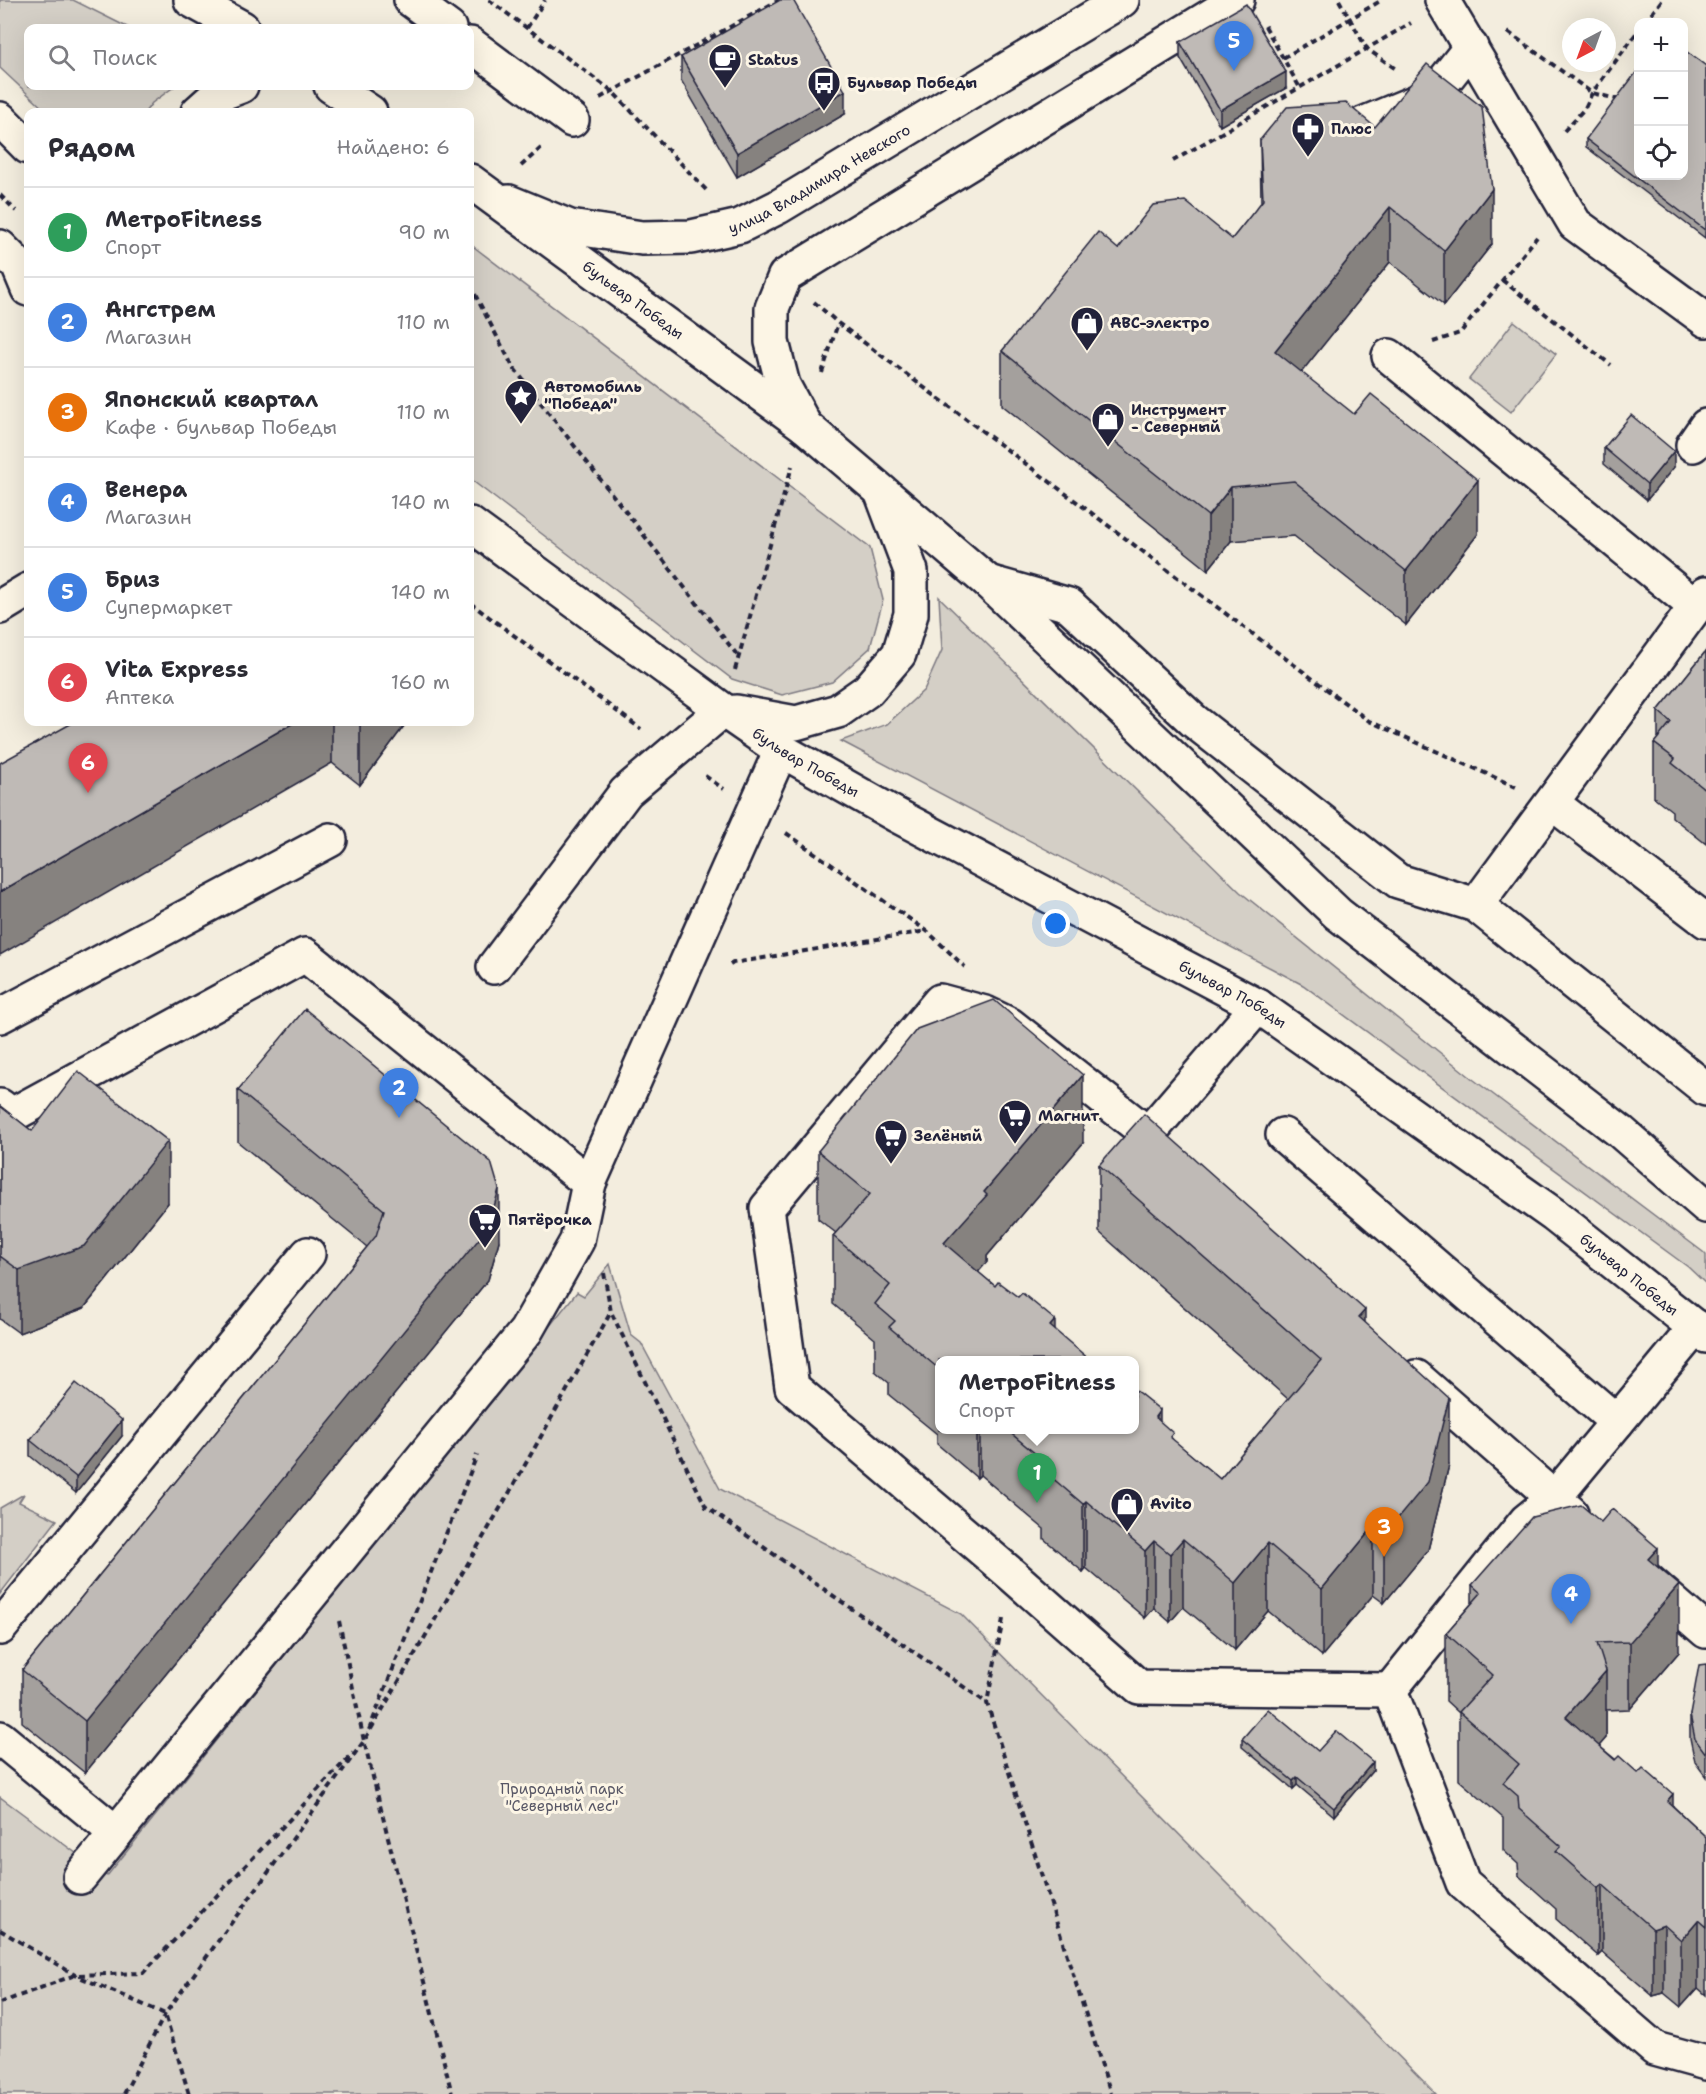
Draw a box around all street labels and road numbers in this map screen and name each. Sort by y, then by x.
street label: улица Владимира Невского [727,120,914,238]
street label: бульвар Победы [578,256,688,344]
street label: бульвар Победы [748,723,863,802]
street label: бульвар Победы [1175,956,1290,1033]
street label: бульвар Победы [1575,1229,1682,1320]

